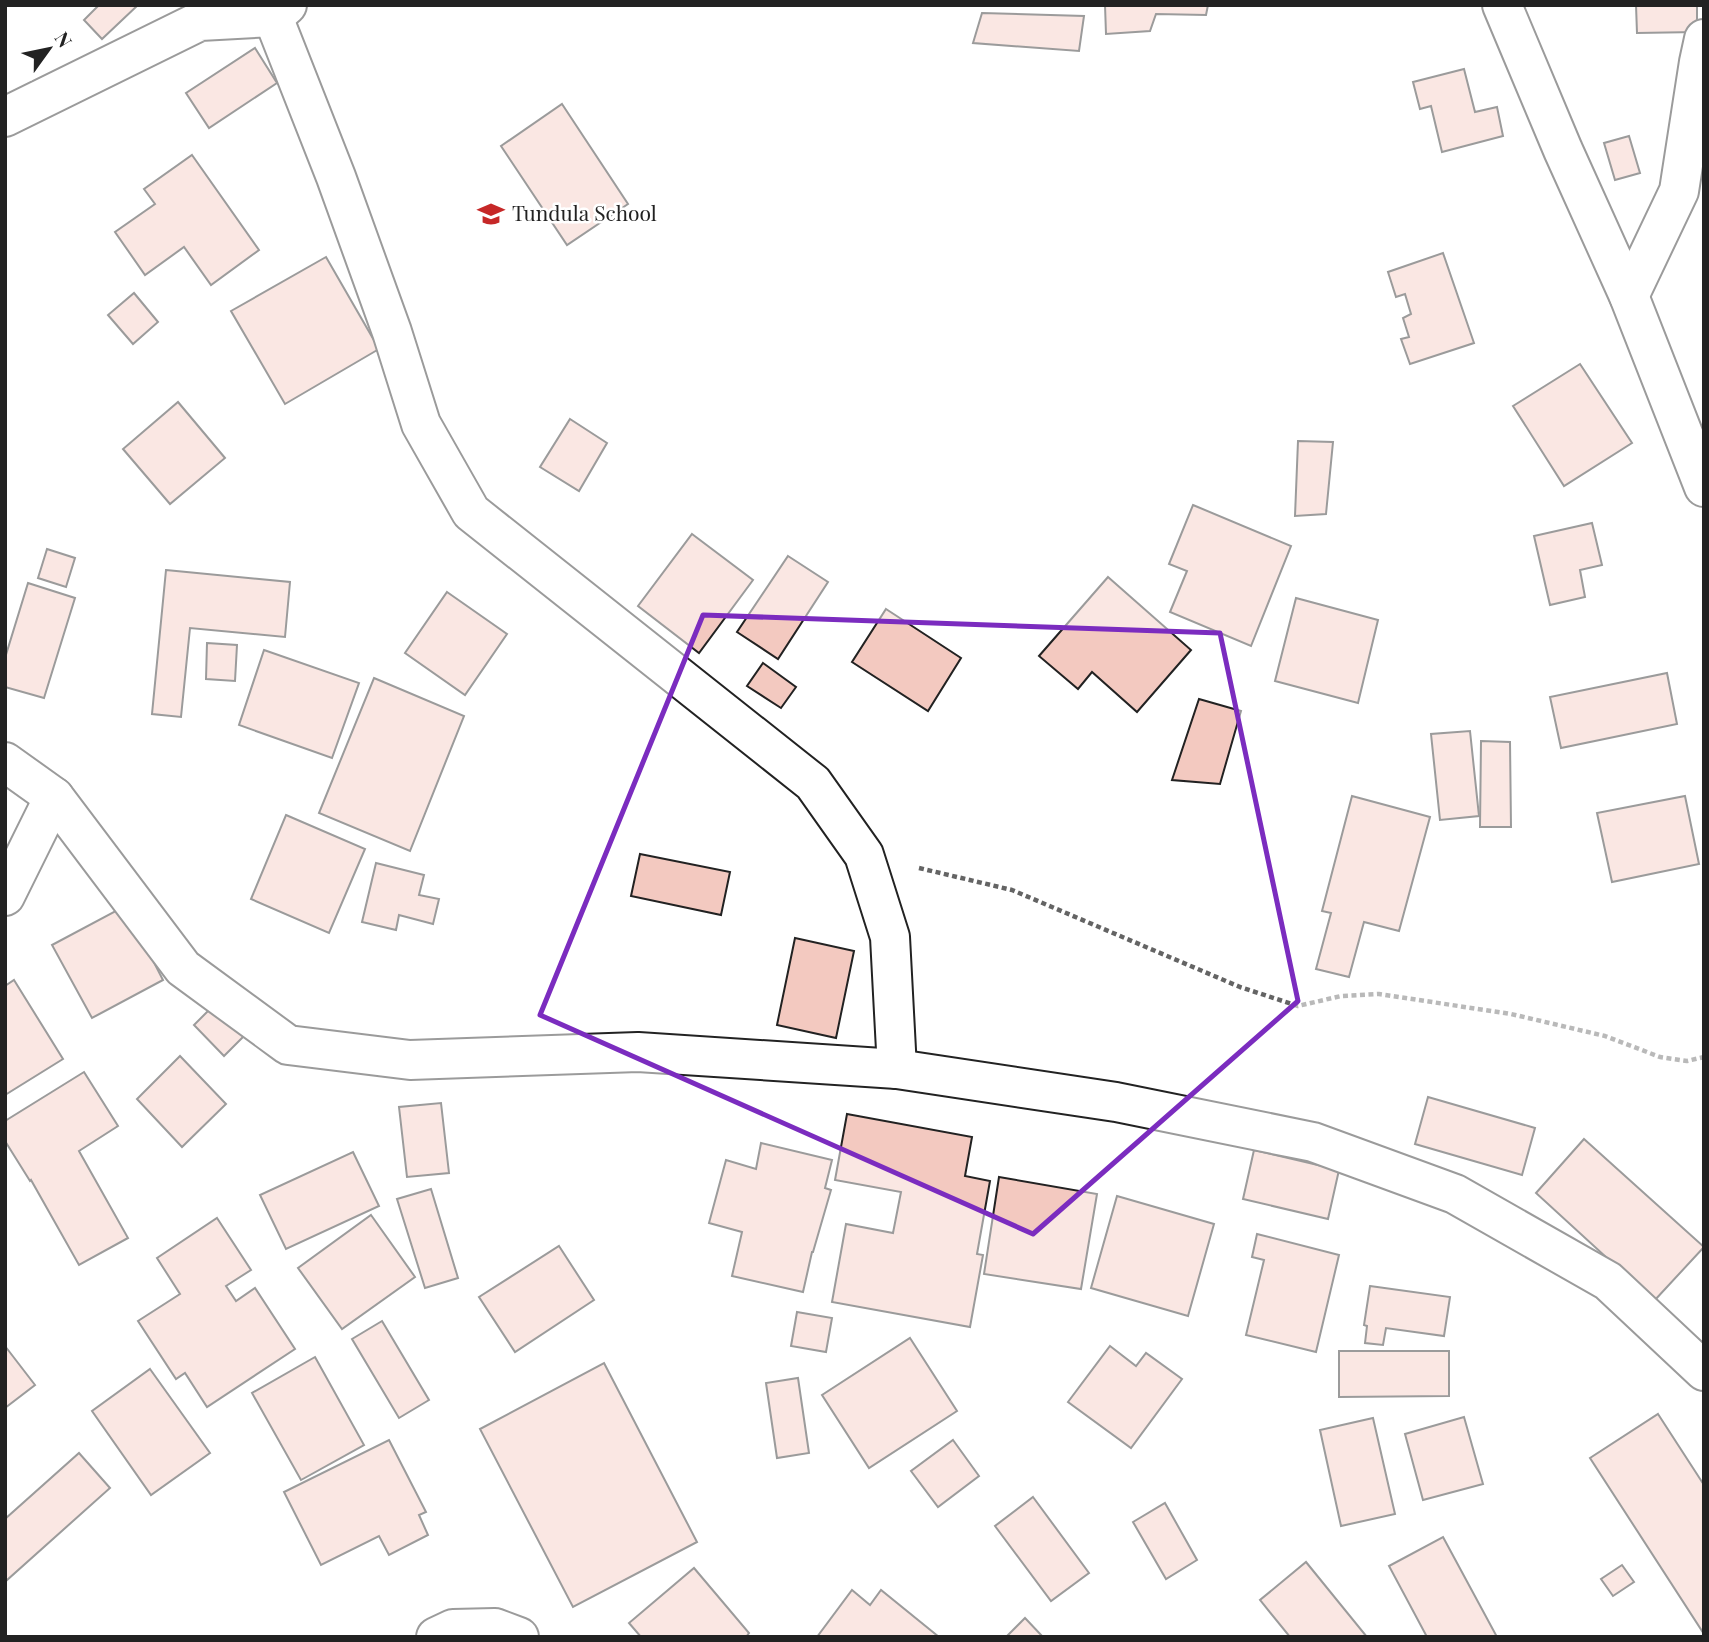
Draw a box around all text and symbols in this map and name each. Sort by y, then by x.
north arrow [14,14,84,84]
text: N [49,26,79,52]
place label: Tundula School [512,198,657,226]
school or university icon: Tundula School [476,199,506,229]

